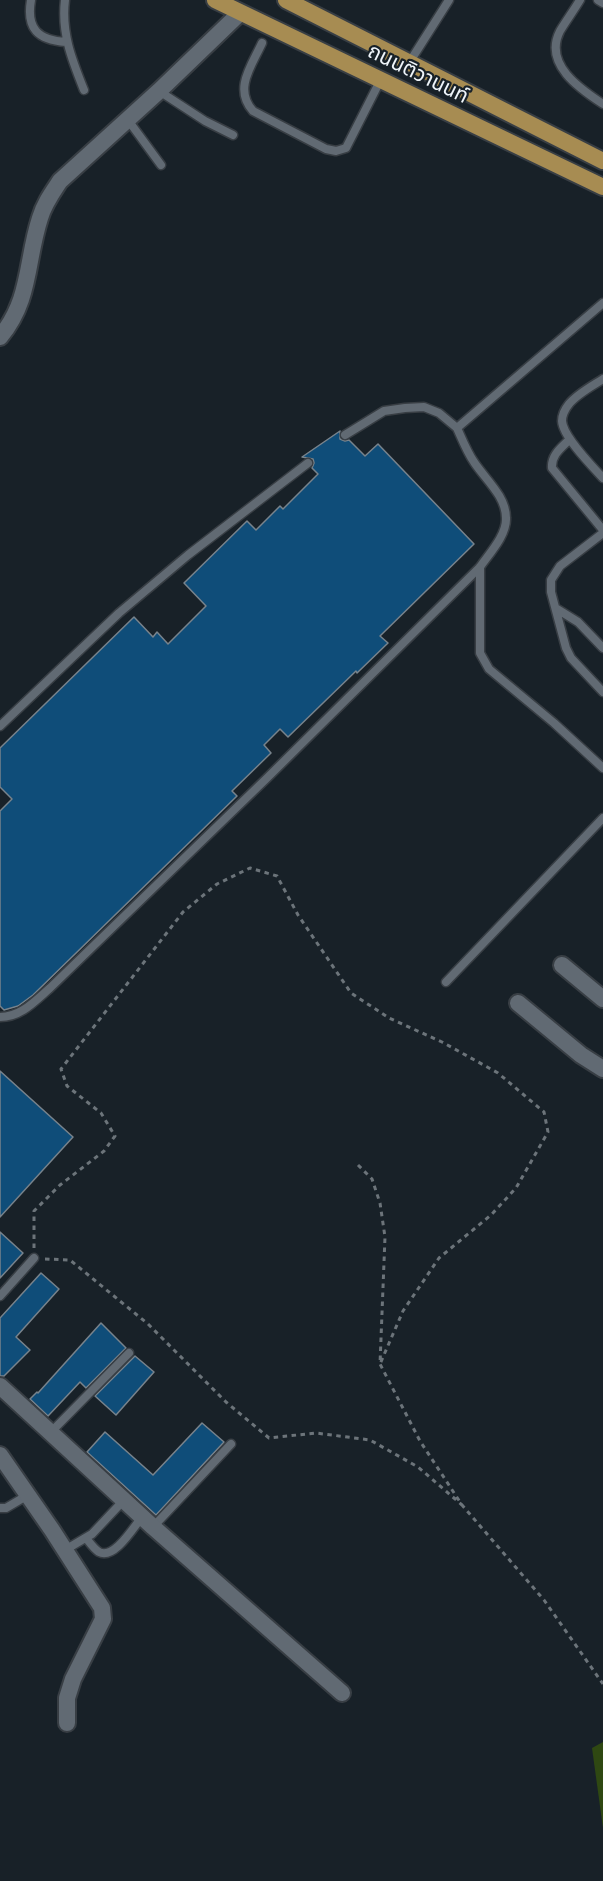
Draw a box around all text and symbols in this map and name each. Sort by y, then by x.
street label: ถนนติวานนท์ [363,39,473,109]

